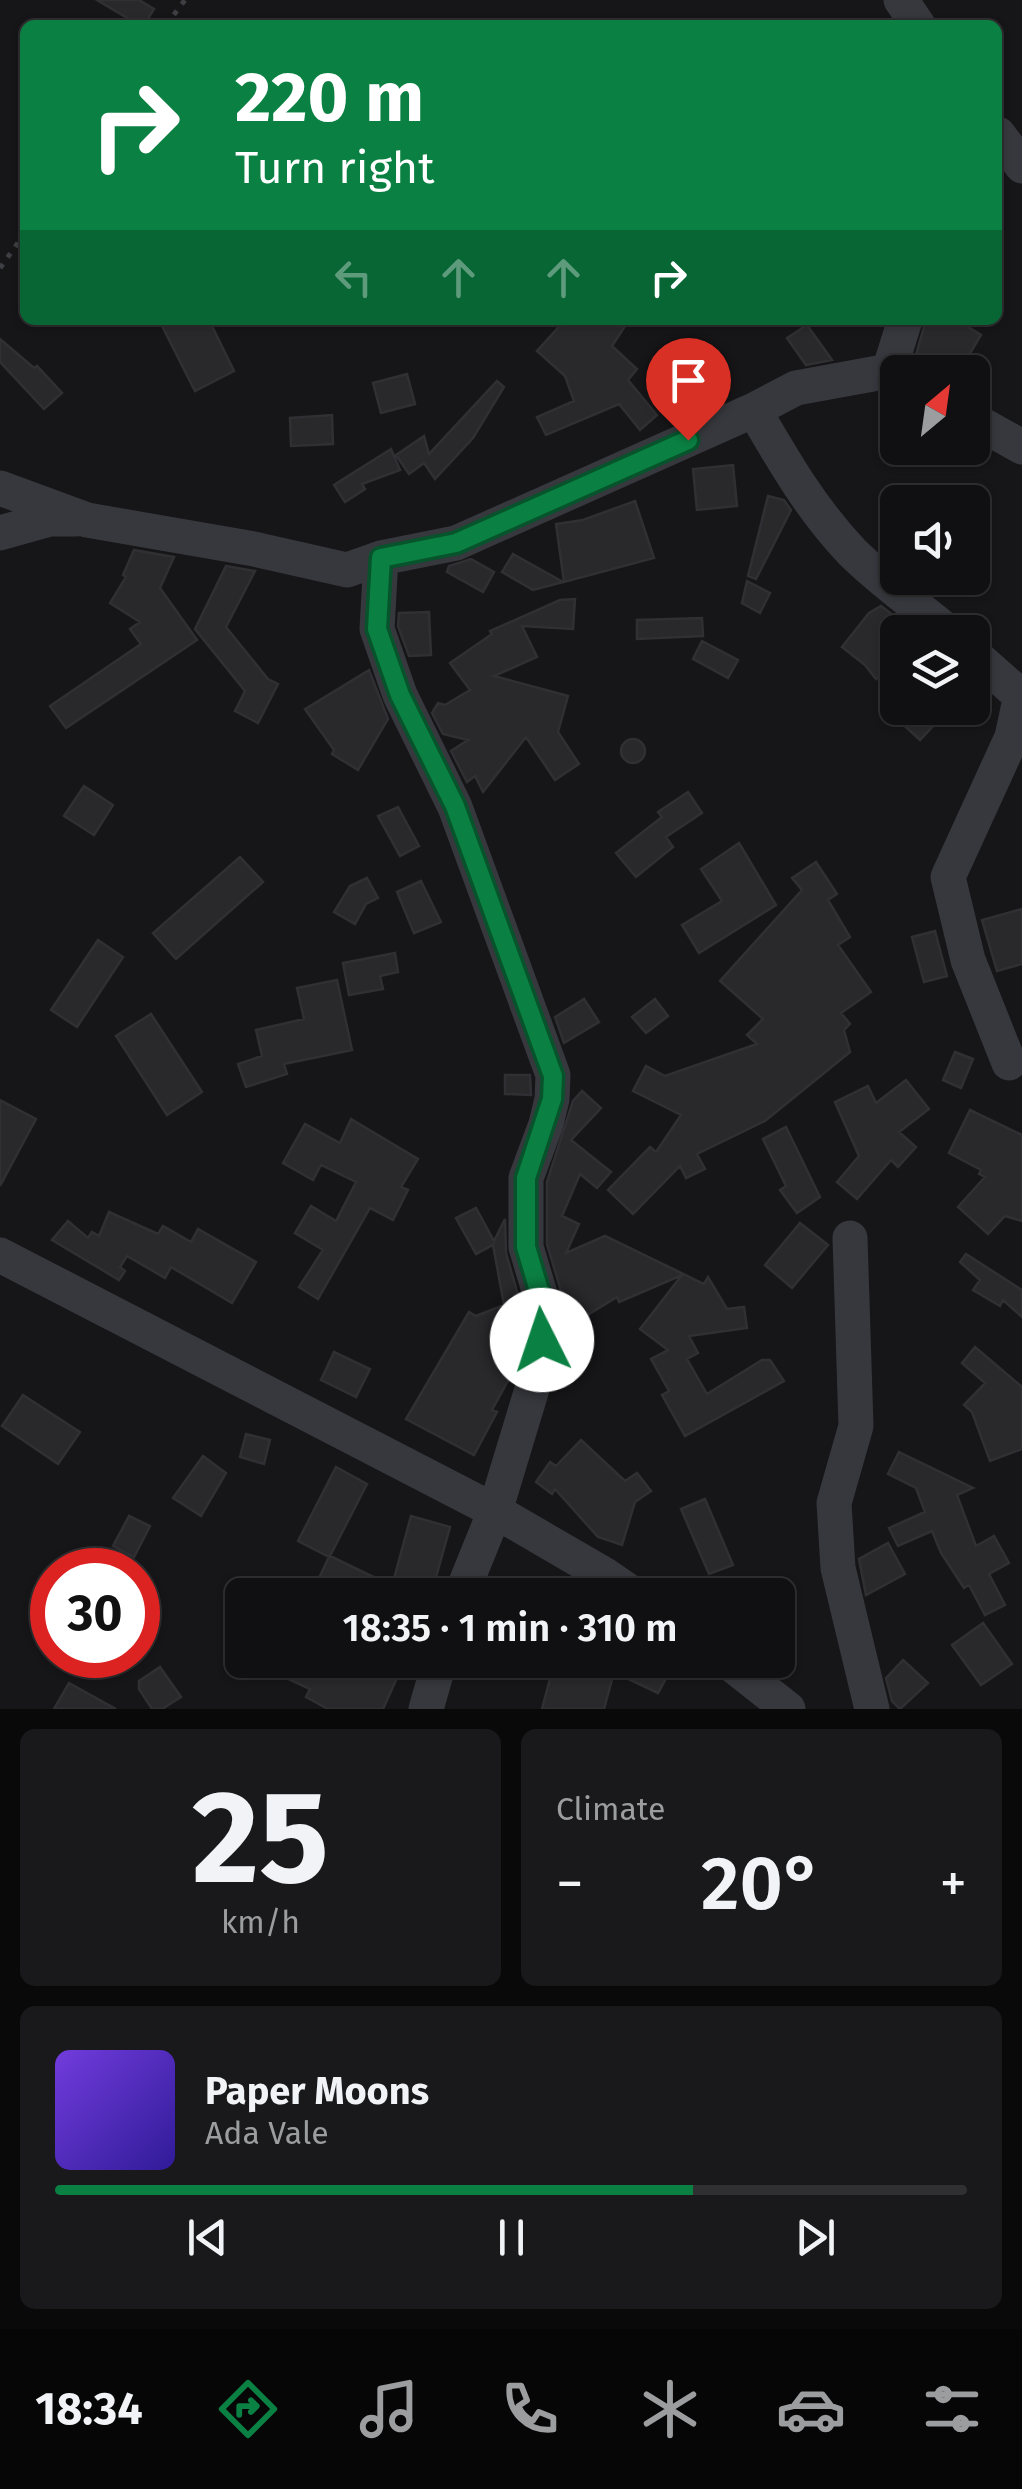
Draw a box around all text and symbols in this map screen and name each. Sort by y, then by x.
text: 220 m [235,56,424,140]
icon: right [70,60,200,190]
text: Turn right [235,141,434,195]
icon: left [326,250,381,305]
icon: ahead [431,250,486,305]
icon: ahead [536,250,591,305]
icon: right [641,250,696,305]
pin [646,338,731,441]
icon: arrive [661,353,716,408]
north arrow [880,355,990,465]
map controls [880,355,990,725]
button: sound [880,485,990,595]
button: layers [880,615,990,725]
position arrow [490,1288,594,1392]
speed limit sign: 30 [30,1548,160,1678]
text: 18:35 · 1 min · 310 m [343,1605,677,1651]
text: 25 [192,1760,329,1916]
text: Climate [556,1790,665,1828]
text: 20° [701,1839,822,1929]
text: − [556,1851,584,1917]
text: + [940,1851,967,1917]
text: km/h [221,1903,300,1941]
text: Paper Moons [205,2068,429,2114]
text: Ada Vale [205,2114,329,2152]
icon: previous [180,2210,235,2265]
icon: pause [484,2210,539,2265]
icon: next [788,2210,843,2265]
icon: directions [213,2374,283,2444]
icon: music [354,2374,424,2444]
icon: phone [495,2374,565,2444]
icon: climate [635,2374,705,2444]
icon: car [776,2374,846,2444]
icon: filters [917,2374,987,2444]
text: 18:34 [35,2382,143,2436]

